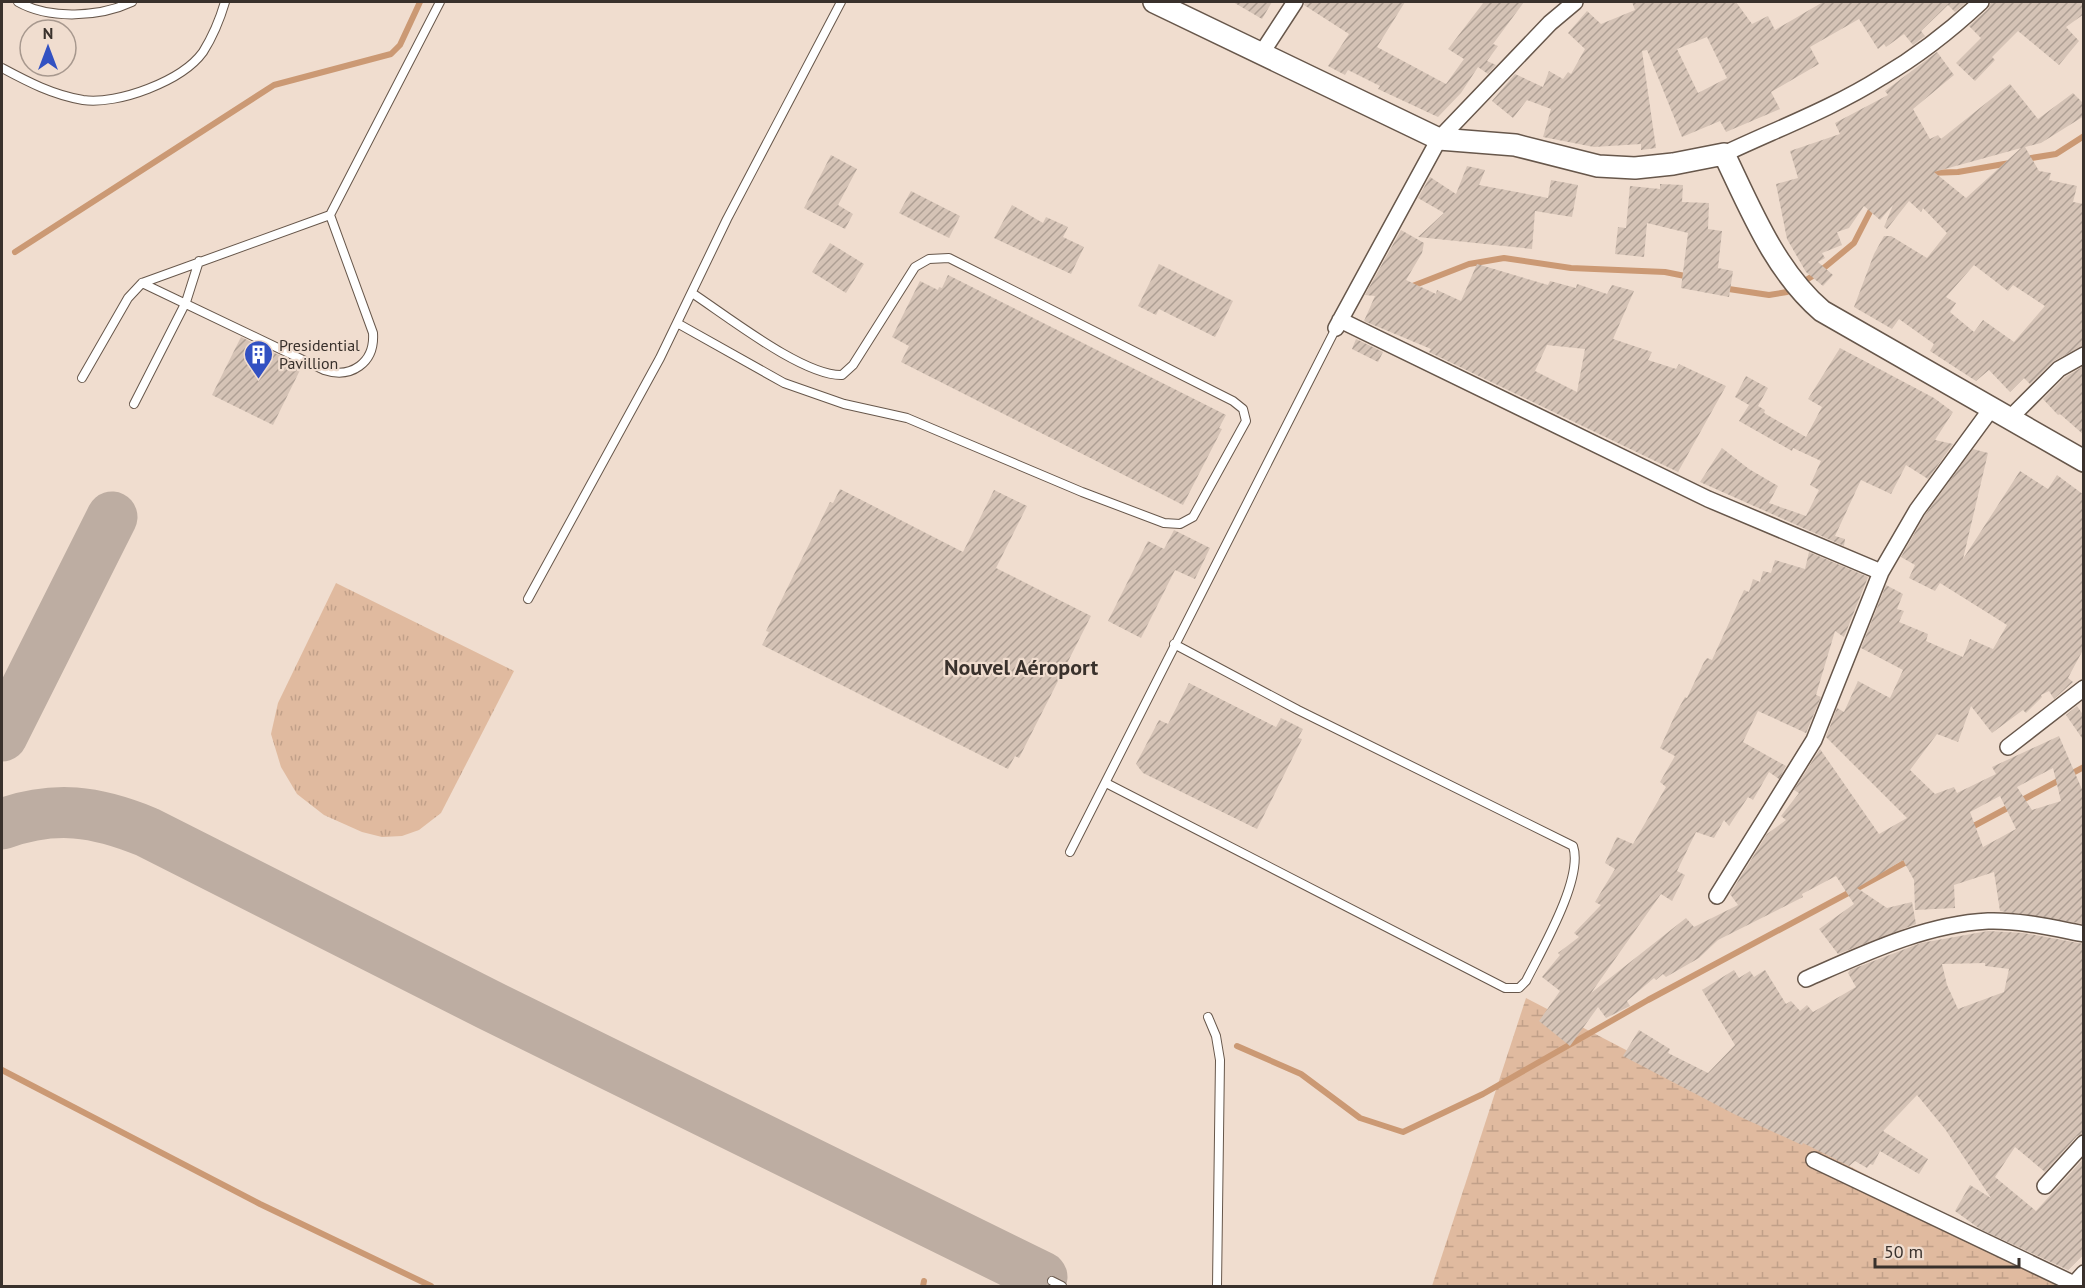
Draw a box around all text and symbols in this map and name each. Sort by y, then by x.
north arrow [18,18,78,78]
text: N [43,23,53,43]
place label: Presidential Pavillion [279,335,360,373]
building icon: Presidential Pavillion [242,338,274,380]
district label: Nouvel Aéroport [944,653,1098,681]
scale bar [1875,1231,2019,1269]
text: 50 m [1884,1240,1923,1263]

